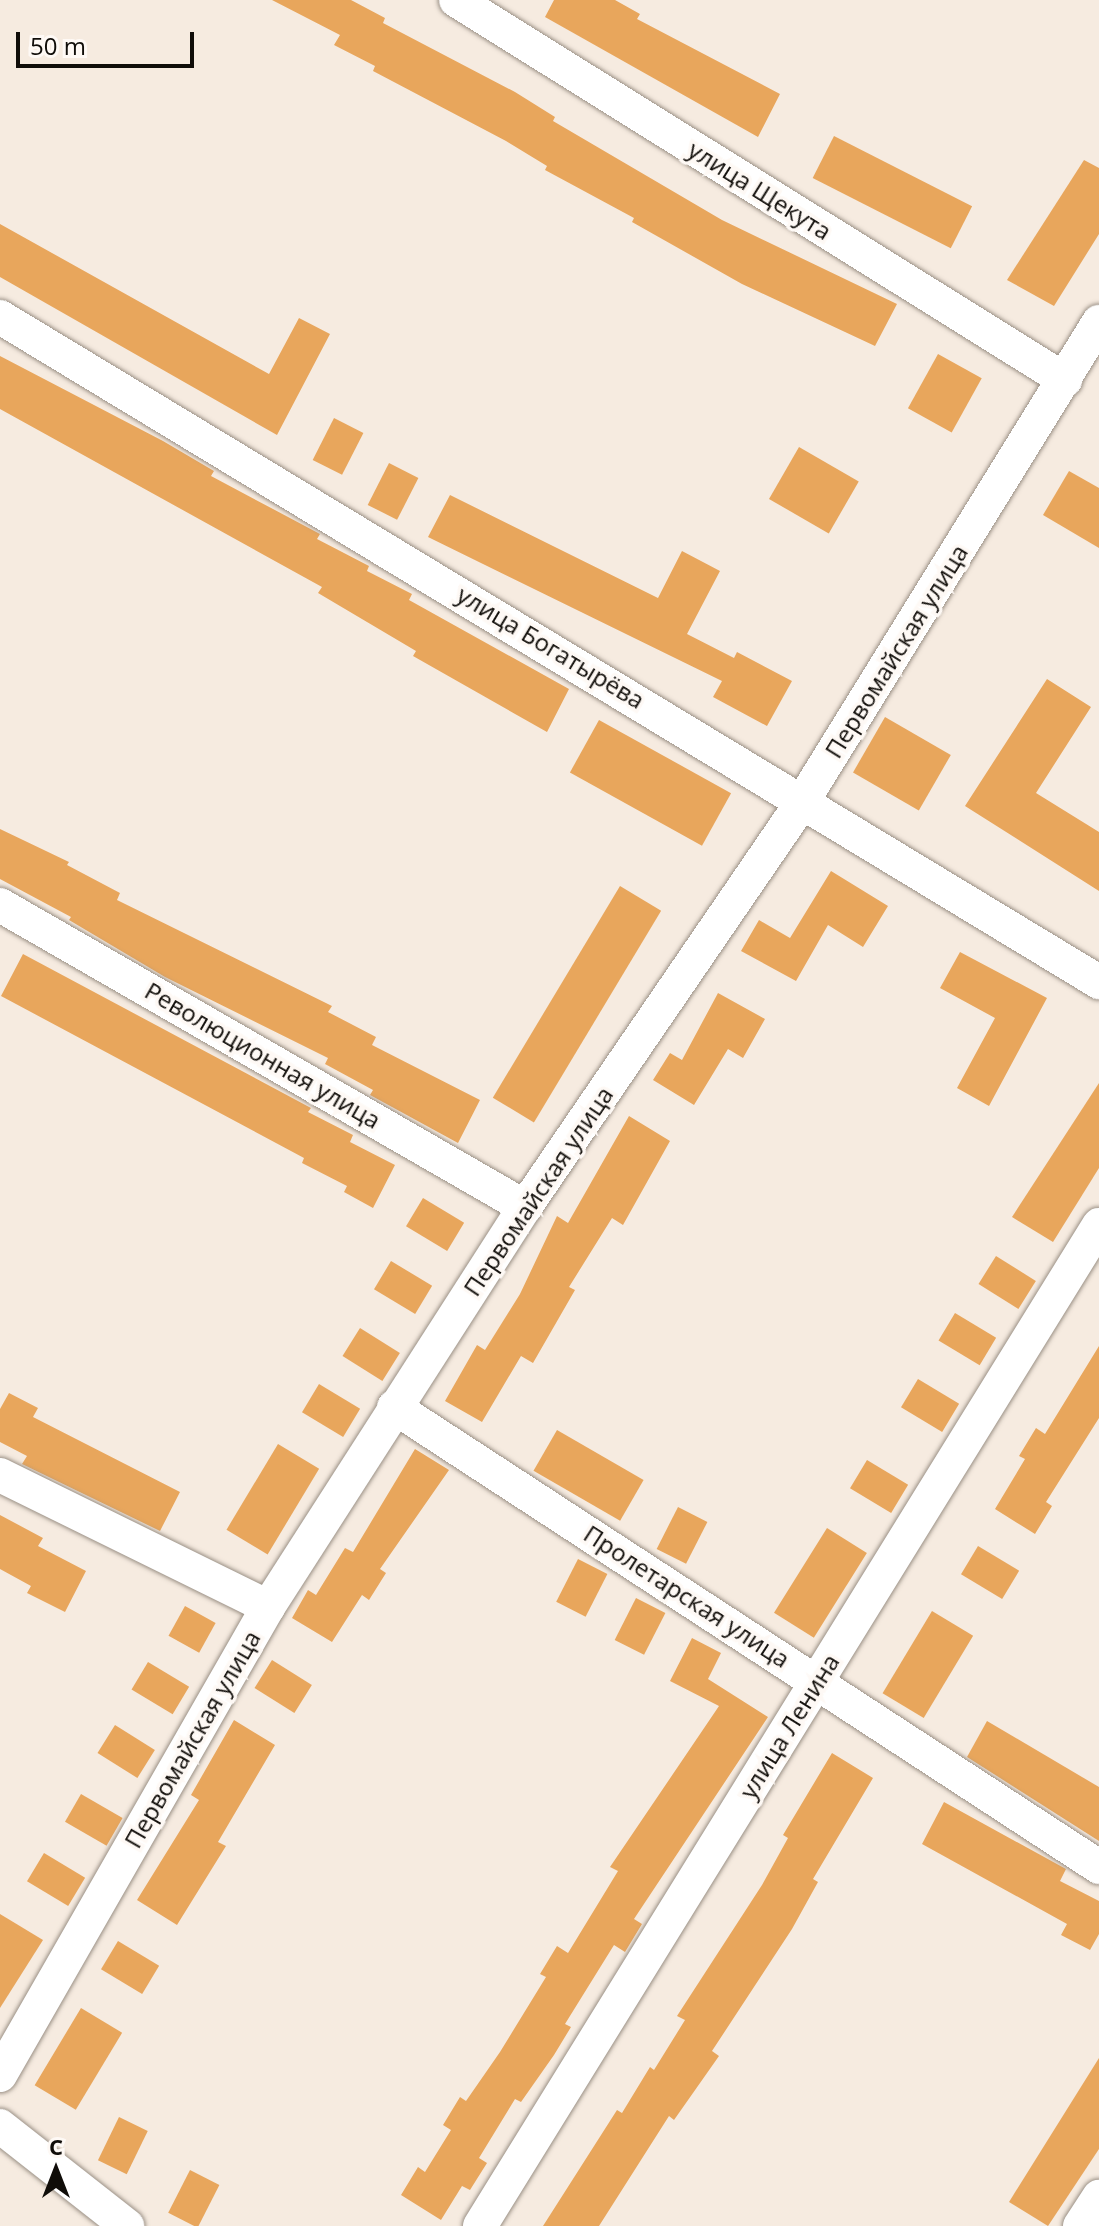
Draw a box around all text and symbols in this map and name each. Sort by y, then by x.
scale bar [20,16,198,66]
text: 50 m [30,29,86,62]
street label: улица Щекута [683,135,837,245]
street label: Первомайская улица [819,539,973,763]
street label: улица Богатырёва [452,580,650,714]
street label: Революционная улица [140,976,386,1134]
street label: Первомайская улица [457,1081,619,1301]
street label: Пролетарская улица [579,1519,795,1673]
street label: Первомайская улица [118,1625,266,1853]
street label: улица Ленина [733,1648,845,1804]
north arrow [16,2130,96,2210]
text: С [49,2131,63,2161]

